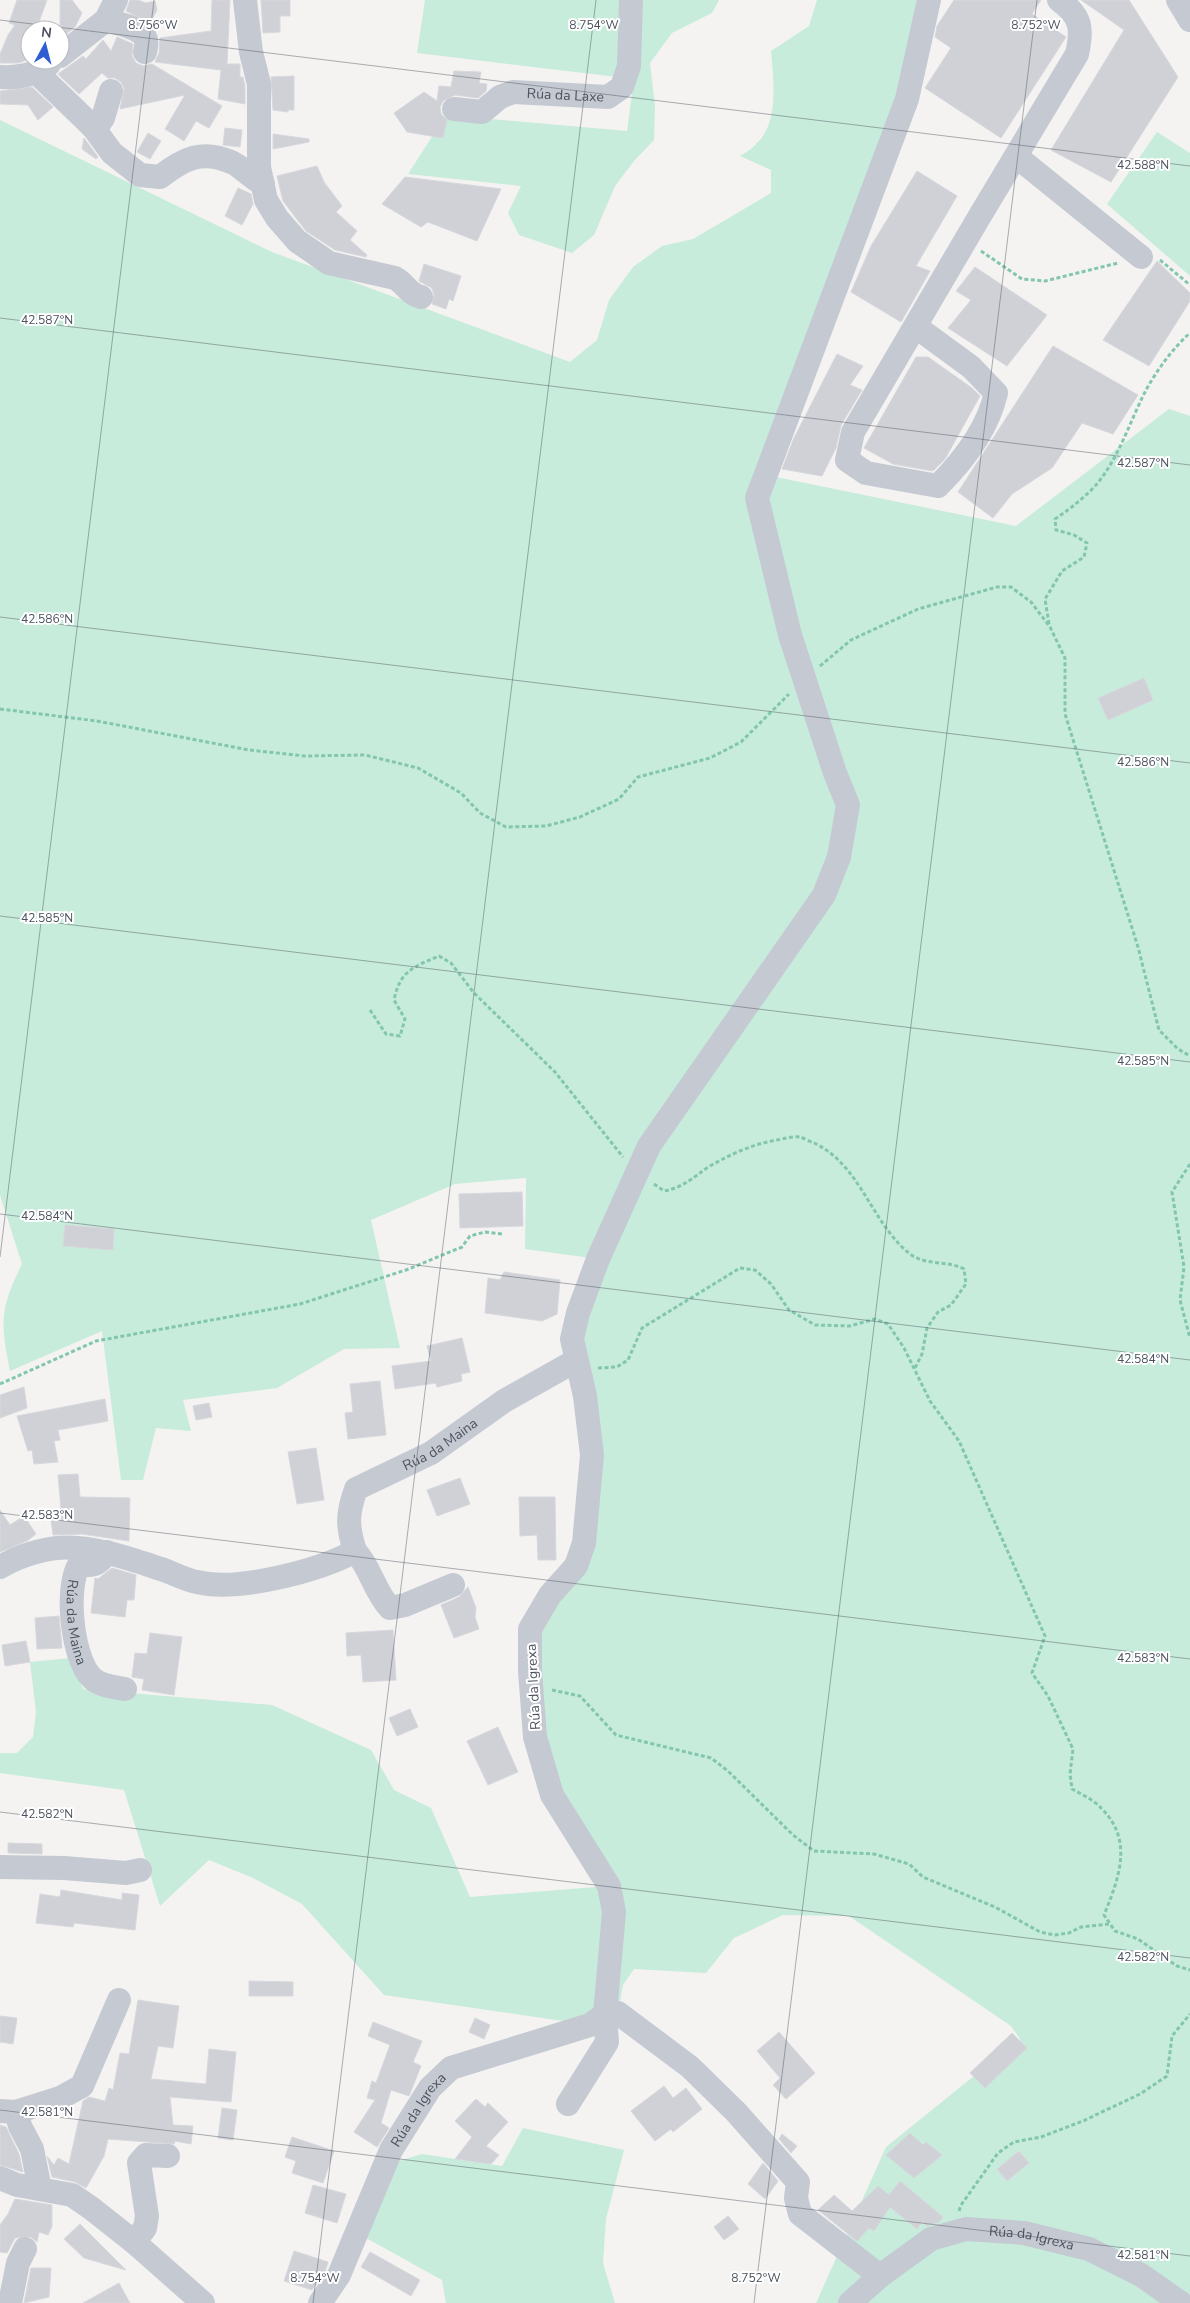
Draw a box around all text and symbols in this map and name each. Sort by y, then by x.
text: 8.756°W [128,17,178,33]
text: 8.754°W [569,17,619,33]
text: 8.752°W [1011,17,1061,33]
north arrow [20,20,70,70]
text: N [40,23,53,43]
street label: Rúa da Laxe [526,84,604,107]
text: 42.588°N [1117,157,1169,173]
text: 42.587°N [21,312,73,328]
text: 42.587°N [1117,455,1169,471]
text: 42.586°N [21,611,73,627]
text: 42.586°N [1117,754,1169,770]
text: 42.585°N [21,910,73,926]
text: 42.585°N [1117,1053,1169,1069]
text: 42.584°N [21,1208,73,1224]
text: 42.584°N [1117,1351,1169,1367]
street label: Rúa da Maina [400,1414,482,1475]
text: 42.583°N [21,1507,73,1523]
street label: Rúa da Maina [62,1578,91,1668]
street label: Rúa da Igrexa [522,1643,545,1731]
text: 42.583°N [1117,1650,1169,1666]
text: 42.582°N [21,1806,73,1822]
text: 42.582°N [1117,1949,1169,1965]
street label: Rúa da Igrexa [386,2069,450,2151]
text: 42.581°N [21,2104,73,2120]
street label: Rúa da Igrexa [988,2222,1076,2255]
text: 42.581°N [1117,2247,1169,2263]
text: 8.754°W [290,2270,340,2286]
text: 8.752°W [731,2270,781,2286]

